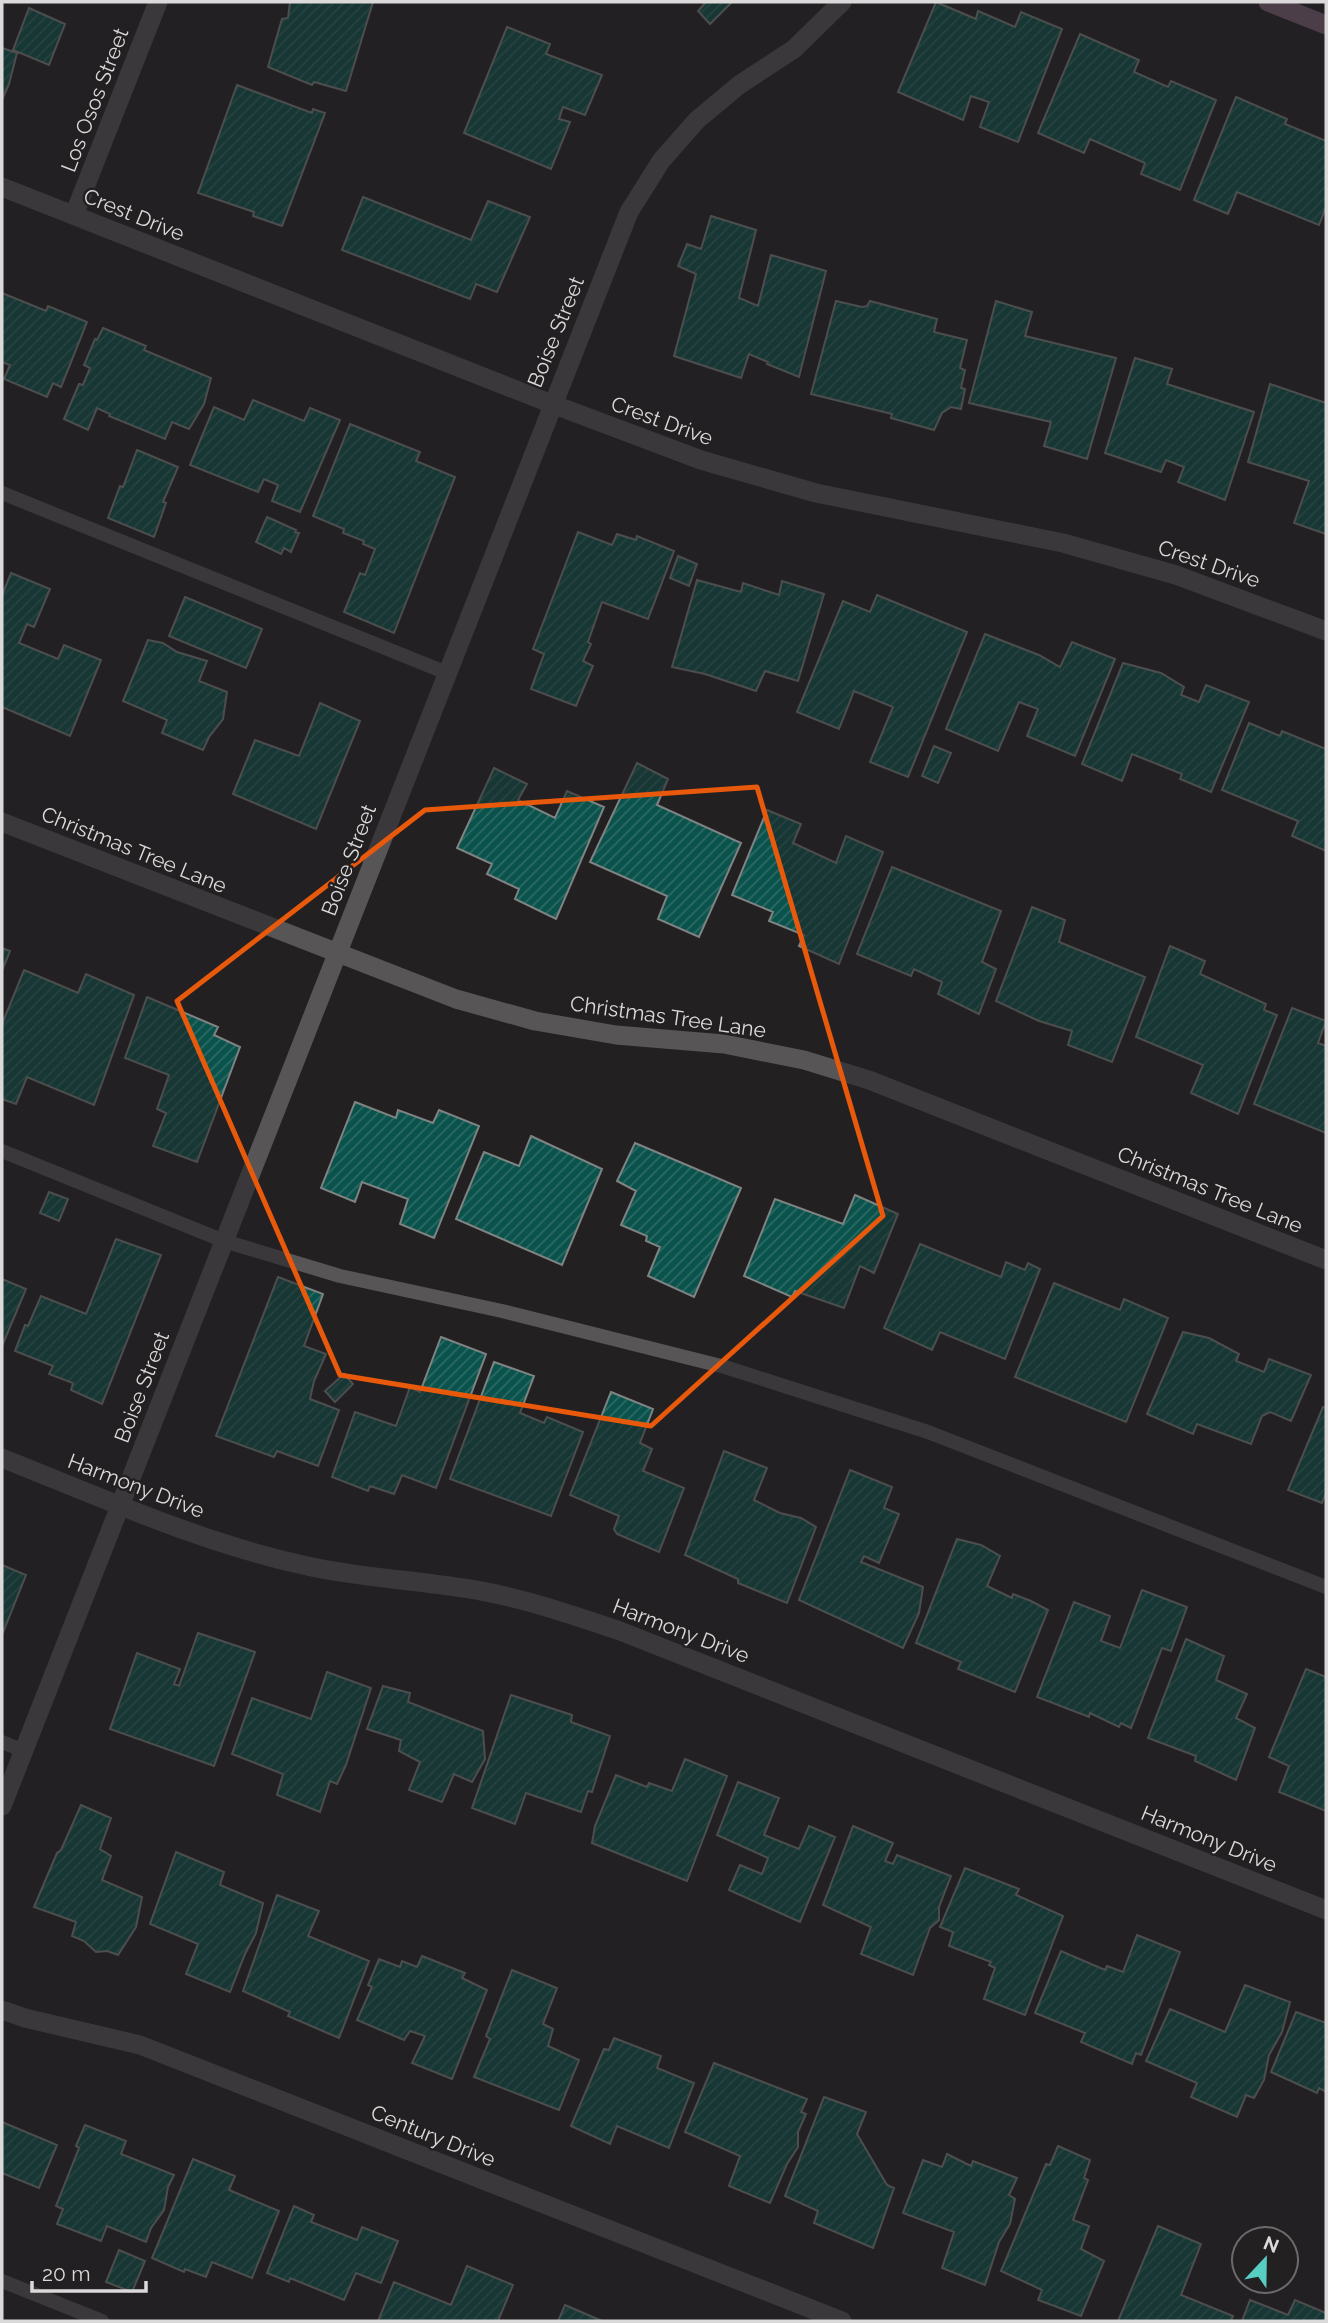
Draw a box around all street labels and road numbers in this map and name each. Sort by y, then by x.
street label: Los Osos Street [56,24,133,175]
street label: Crest Drive [80,183,188,246]
street label: Boise Street [522,273,589,391]
street label: Crest Drive [608,391,716,450]
street label: Crest Drive [1155,534,1264,593]
street label: Christmas Tree Lane [38,801,230,898]
street label: Boise Street [316,801,381,919]
street label: Christmas Tree Lane [568,990,768,1043]
street label: Christmas Tree Lane [1114,1141,1306,1238]
street label: Boise Street [109,1328,174,1446]
street label: Harmony Drive [64,1448,208,1523]
street label: Harmony Drive [609,1593,753,1668]
street label: Harmony Drive [1138,1800,1281,1877]
street label: Century Drive [367,2099,499,2172]

